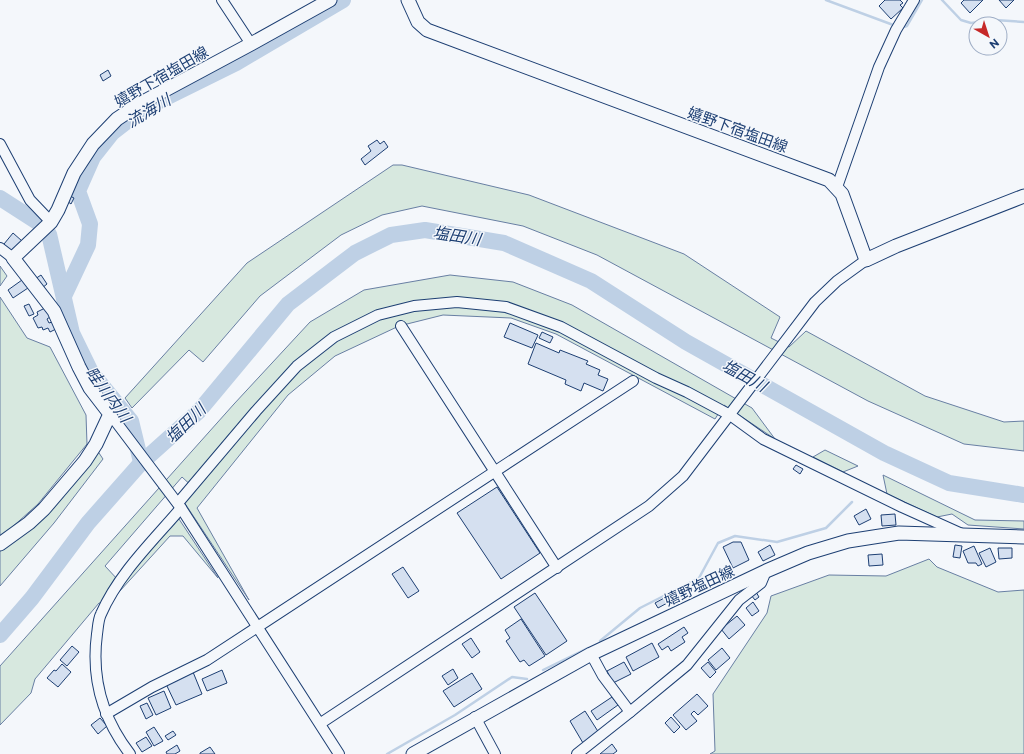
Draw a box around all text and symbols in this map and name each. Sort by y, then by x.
north arrow [968,16,1008,56]
text: N [987,37,1002,52]
street label: 嬉野下宿塩田線 [111,42,211,110]
water label: 流海川 [123,88,175,131]
street label: 嬉野下宿塩田線 [686,103,790,155]
water label: 塩田川 [432,222,484,248]
water label: 塩田川 [719,355,772,396]
water label: 畦川内川 [83,363,137,427]
water label: 塩田川 [161,398,210,447]
street label: 嬉野塩田線 [661,561,737,609]

